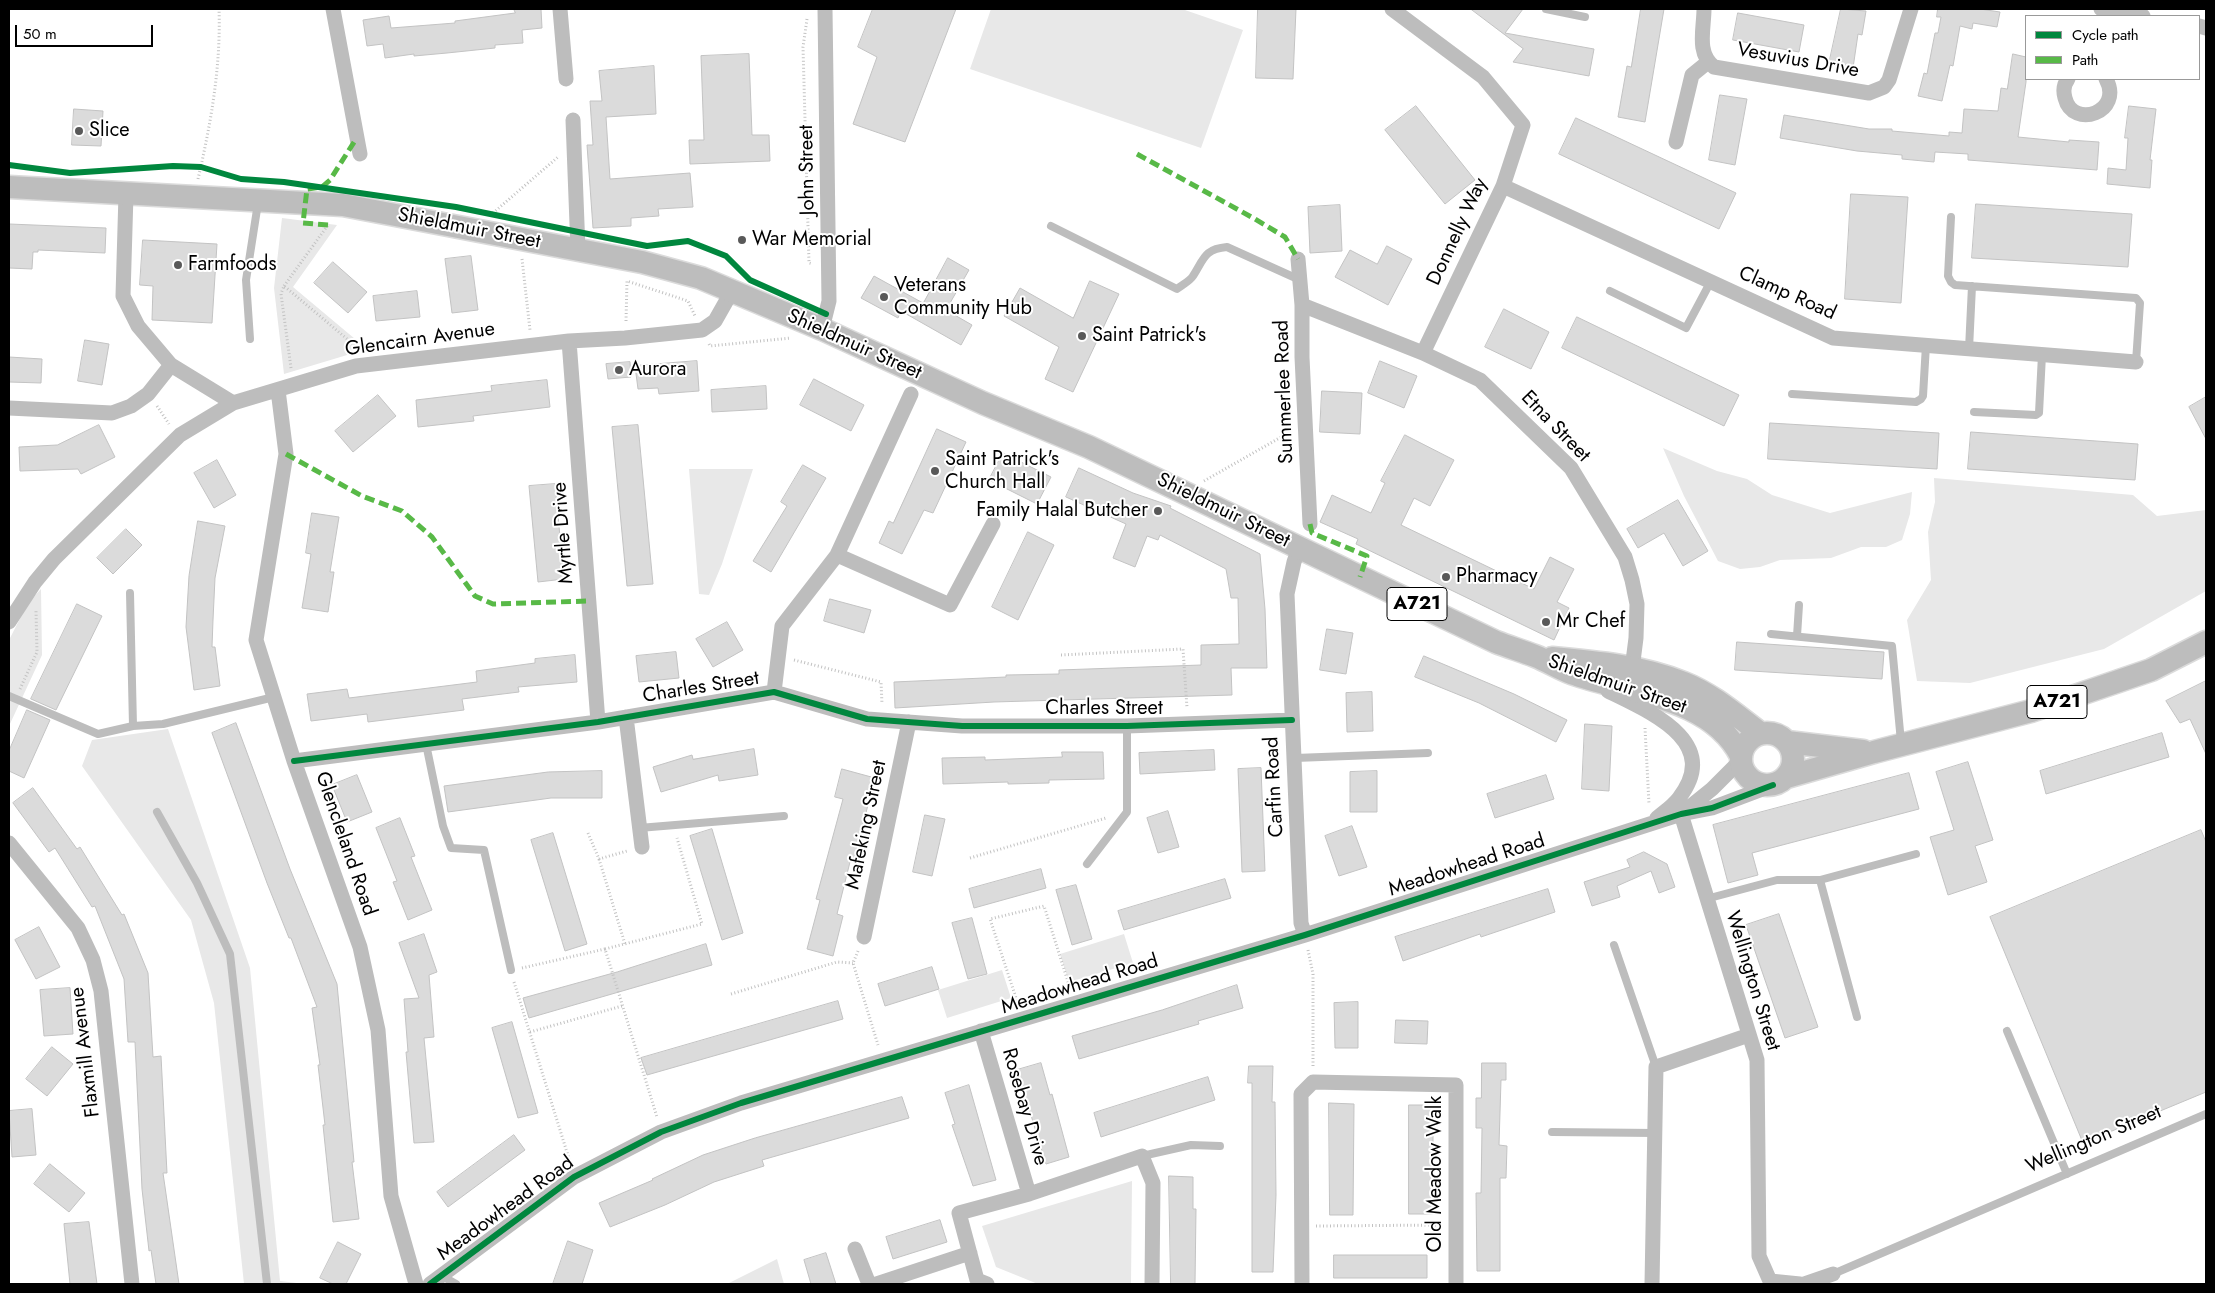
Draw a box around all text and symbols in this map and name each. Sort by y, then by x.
scale bar [18,15,155,47]
legend [2025,15,2200,80]
text: 50 m [23,23,57,45]
text: Cycle path [2072,24,2139,46]
street label: Vesuvius Drive [1735,38,1861,84]
text: Path [2072,49,2098,71]
place label: Slice [89,119,130,143]
marker: Slice [73,125,85,137]
street label: John Street [795,125,821,215]
street label: Donnelly Way [1423,174,1493,290]
street label: Shieldmuir Street [396,203,542,255]
place label: War Memorial [752,228,872,252]
marker: War Memorial [736,234,748,246]
place label: Farmfoods [188,253,276,277]
marker: Farmfoods [172,259,184,271]
street label: Clamp Road [1735,262,1839,326]
place label: Veterans Community Hub [894,274,1032,321]
marker: Veterans Community Hub [878,291,890,303]
street label: Shieldmuir Street [783,305,925,385]
street label: Glencairn Avenue [344,318,496,362]
street label: Summerlee Road [1270,320,1300,464]
place label: Saint Patrick's [1092,324,1206,348]
marker: Saint Patrick's [1076,330,1088,342]
place label: Aurora [629,358,686,382]
marker: Aurora [613,364,625,376]
street label: Etna Street [1515,386,1595,468]
place label: Saint Patrick's Church Hall [945,448,1059,495]
marker: Saint Patrick's Church Hall [929,465,941,477]
street label: Shieldmuir Street [1153,468,1293,554]
street label: Myrtle Drive [548,481,580,585]
place label: Family Halal Butcher [976,499,1148,523]
marker: Family Halal Butcher [1152,505,1164,517]
place label: Pharmacy [1456,565,1538,589]
marker: Pharmacy [1440,571,1452,583]
road number: A721 [1387,588,1447,620]
place label: Mr Chef [1556,610,1625,634]
marker: Mr Chef [1540,616,1552,628]
street label: Shieldmuir Street [1545,650,1689,720]
street label: Charles Street [641,667,761,709]
road number: A721 [2027,686,2087,719]
street label: Charles Street [1045,697,1163,721]
street label: Carfin Road [1260,736,1290,838]
street label: Mafeking Street [842,758,892,892]
street label: Glencleland Road [309,769,381,919]
street label: Meadowhead Road [1386,829,1548,903]
street label: Wellington Street [1719,908,1785,1054]
street label: Meadowhead Road [999,950,1161,1020]
street label: Flaxmill Avenue [66,986,106,1118]
street label: Rosebay Drive [996,1046,1052,1168]
street label: Old Meadow Walk [1424,1096,1448,1252]
street label: Wellington Street [2023,1101,2165,1179]
street label: Meadowhead Road [433,1151,579,1267]

